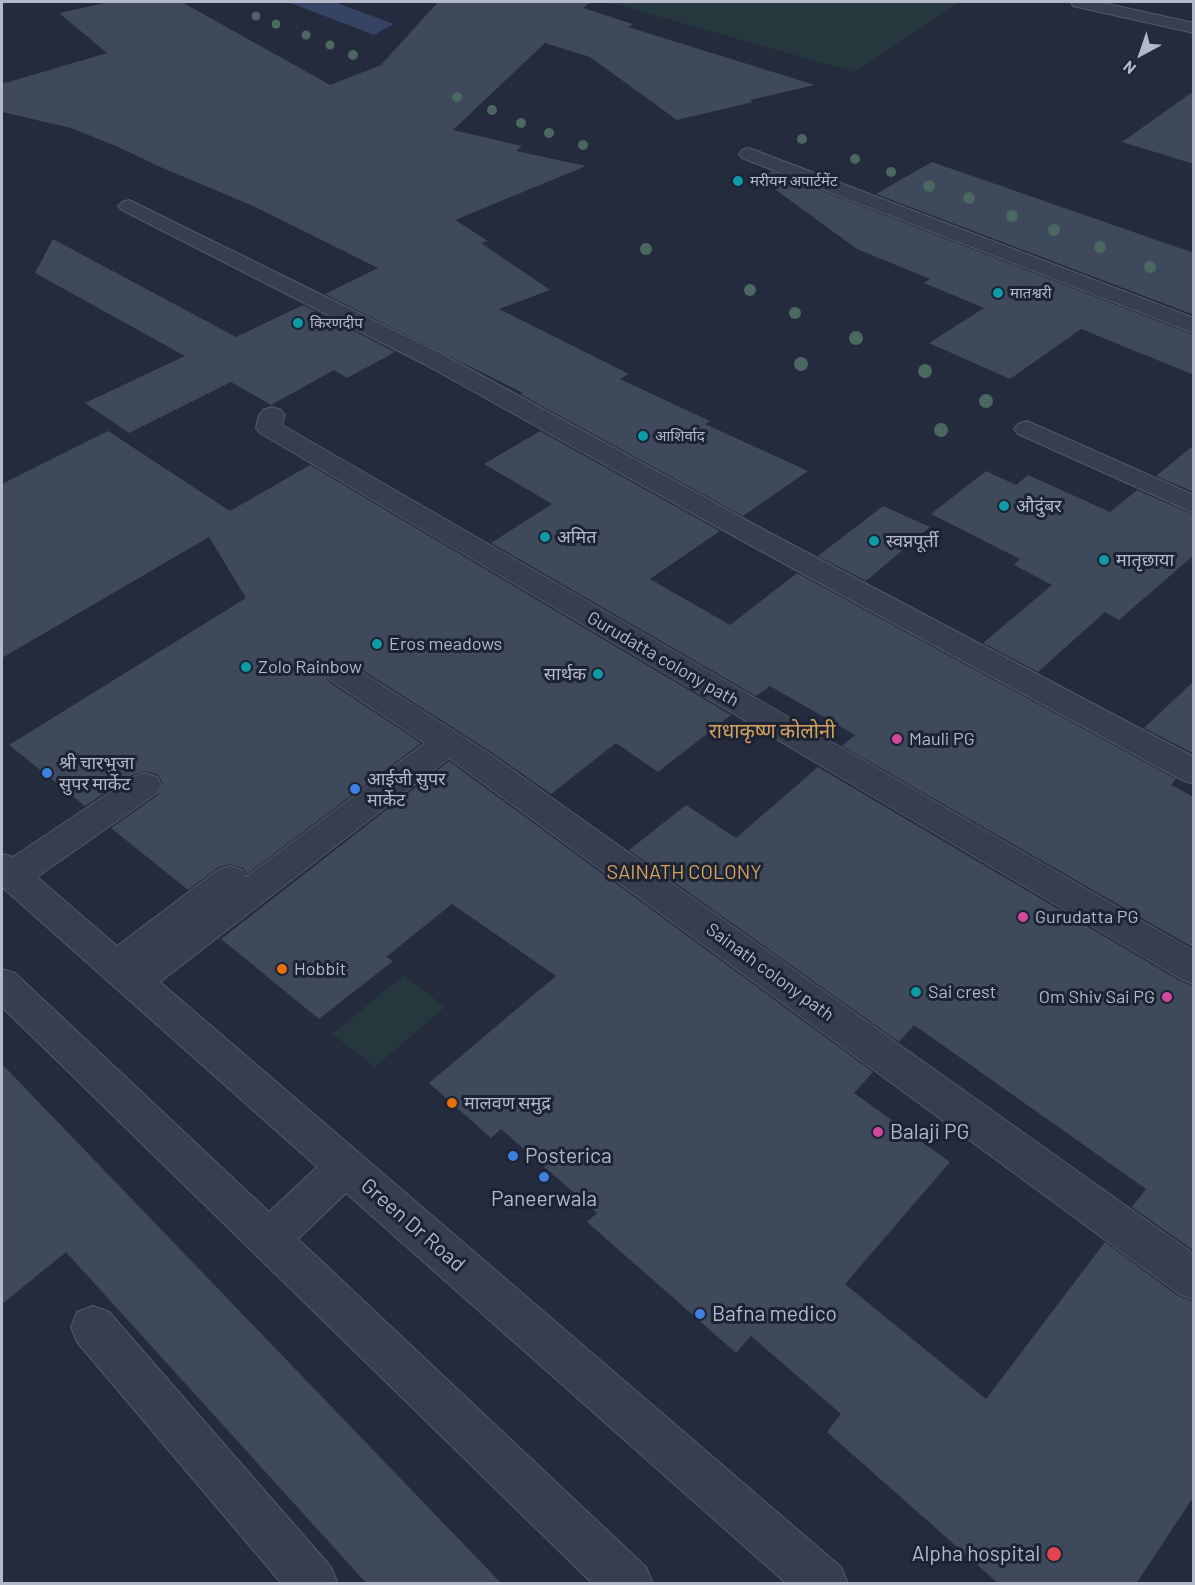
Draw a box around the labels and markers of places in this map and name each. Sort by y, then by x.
place label: मरीयम अपार्टमेंट [750,172,838,190]
marker: मरीयम अपार्टमेंट [731,174,745,188]
place label: मातश्वरी [1010,284,1052,302]
marker: मातश्वरी [991,286,1005,300]
place label: किरणदीप [310,314,363,332]
marker: किरणदीप [291,316,305,330]
place label: आशिर्वाद [655,427,705,445]
marker: आशिर्वाद [636,429,650,443]
place label: औदुंबर [1016,495,1062,517]
marker: औदुंबर [997,499,1011,513]
place label: अमित [557,526,596,548]
marker: अमित [538,530,552,544]
place label: स्वप्नपूर्ती [886,530,938,552]
marker: स्वप्नपूर्ती [867,534,881,548]
place label: मातृछाया [1116,549,1174,571]
marker: मातृछाया [1097,553,1111,567]
place label: Eros meadows [389,633,502,655]
marker: Eros meadows [370,637,384,651]
place label: Zolo Rainbow [258,656,362,678]
marker: Zolo Rainbow [239,660,253,674]
place label: सार्थक [544,663,586,685]
marker: सार्थक [591,667,605,681]
place label: Mauli PG [909,728,975,750]
marker: Mauli PG [890,732,904,746]
place label: श्री चारभुजा सुपर मार्केट [59,752,134,795]
marker: श्री चारभुजा सुपर मार्केट [40,766,54,780]
place label: आईजी सुपर मार्केट [367,768,446,810]
marker: आईजी सुपर मार्केट [348,782,362,796]
place label: Gurudatta PG [1035,906,1138,928]
marker: Gurudatta PG [1016,910,1030,924]
place label: Hobbit [294,958,346,980]
marker: Hobbit [275,962,289,976]
place label: Sai crest [928,981,996,1003]
marker: Sai crest [909,985,923,999]
place label: Om Shiv Sai PG [1039,986,1155,1008]
marker: Om Shiv Sai PG [1160,990,1174,1004]
place label: मालवण समुद्र [464,1092,551,1114]
marker: मालवण समुद्र [445,1096,459,1110]
place label: Balaji PG [890,1119,969,1145]
marker: Balaji PG [871,1125,885,1139]
place label: Posterica [525,1143,612,1169]
marker: Posterica [506,1149,520,1163]
marker: Paneerwala [537,1170,551,1184]
place label: Paneerwala [491,1186,597,1212]
place label: Bafna medico [712,1301,837,1327]
marker: Bafna medico [693,1307,707,1321]
place label: Alpha hospital [912,1541,1040,1567]
marker: Alpha hospital [1045,1545,1063,1563]

